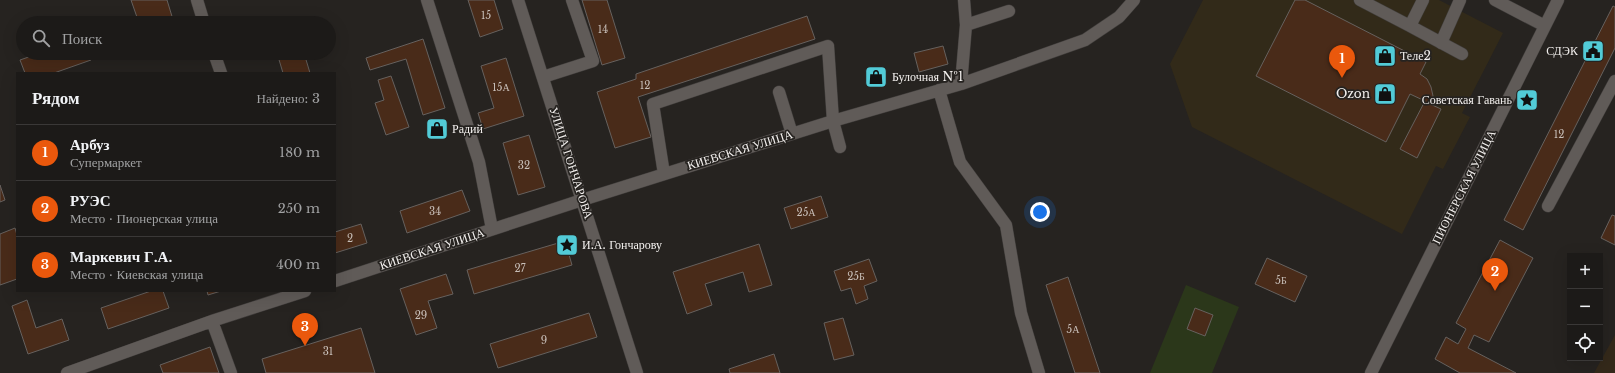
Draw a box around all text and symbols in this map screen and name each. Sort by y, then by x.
house number: 15 [481,9,491,22]
search box [16,16,336,60]
house number: 14 [598,23,608,36]
icon: search [30,27,52,49]
text: Поиск [62,29,102,48]
public building icon: СДЭК [1580,38,1606,64]
shop icon: Теле2 [1372,43,1398,69]
place label: СДЭК [1546,43,1579,58]
pin: 1 [1329,45,1355,78]
place label: Теле2 [1400,48,1431,63]
shop icon: Булочная №1 [863,64,889,90]
place label: Булочная №1 [892,69,963,84]
house number: 12 [640,79,650,92]
house number: 15А [492,81,510,94]
shop icon: Ozon [1372,81,1398,107]
place label: Ozon [1336,86,1370,101]
place icon: Советская Гавань [1514,87,1540,113]
text: Рядом [32,88,80,109]
text: Найдено: 3 [257,90,320,107]
place label: Советская Гавань [1422,92,1513,107]
street label: УЛИЦА ГОНЧАРОВА [546,105,597,221]
shop icon: Радий [424,116,450,142]
place label: Радий [452,121,484,136]
street label: КИЕВСКАЯ УЛИЦА [685,126,795,173]
street label: ПИОНЕРСКАЯ УЛИЦА [1428,127,1499,246]
house number: 12 [1554,128,1564,141]
text: Арбуз [70,135,110,154]
text: 1 [42,144,48,161]
text: 180 m [279,144,320,161]
text: Супермаркет [70,154,142,171]
house number: 32 [518,159,530,172]
text: РУЭС [70,191,111,210]
text: 2 [41,200,49,217]
text: 250 m [278,200,320,217]
your location [1030,202,1050,222]
house number: 34 [429,205,441,218]
house number: 25А [796,206,816,219]
text: Место · Пионерская улица [70,210,218,227]
street label: КИЕВСКАЯ УЛИЦА [378,224,487,273]
house number: 2 [347,232,353,245]
place icon: И.А. Гончарову [554,232,580,258]
place label: И.А. Гончарову [582,237,662,252]
text: Маркевич Г.А. [70,247,172,266]
map controls [1567,253,1603,361]
button: + [1567,253,1603,289]
text: 3 [41,256,49,273]
text: 400 m [276,256,320,273]
pin: 2 [1482,258,1508,291]
house number: 27 [514,262,527,275]
text: Место · Киевская улица [70,266,203,283]
house number: 25Б [847,270,865,283]
house number: 5Б [1275,274,1287,287]
button: − [1567,289,1603,325]
house number: 29 [415,309,427,322]
pin: 3 [292,313,318,346]
house number: 5А [1067,323,1080,336]
button: locate [1567,325,1603,361]
house number: 9 [541,334,547,347]
house number: 31 [323,345,333,358]

